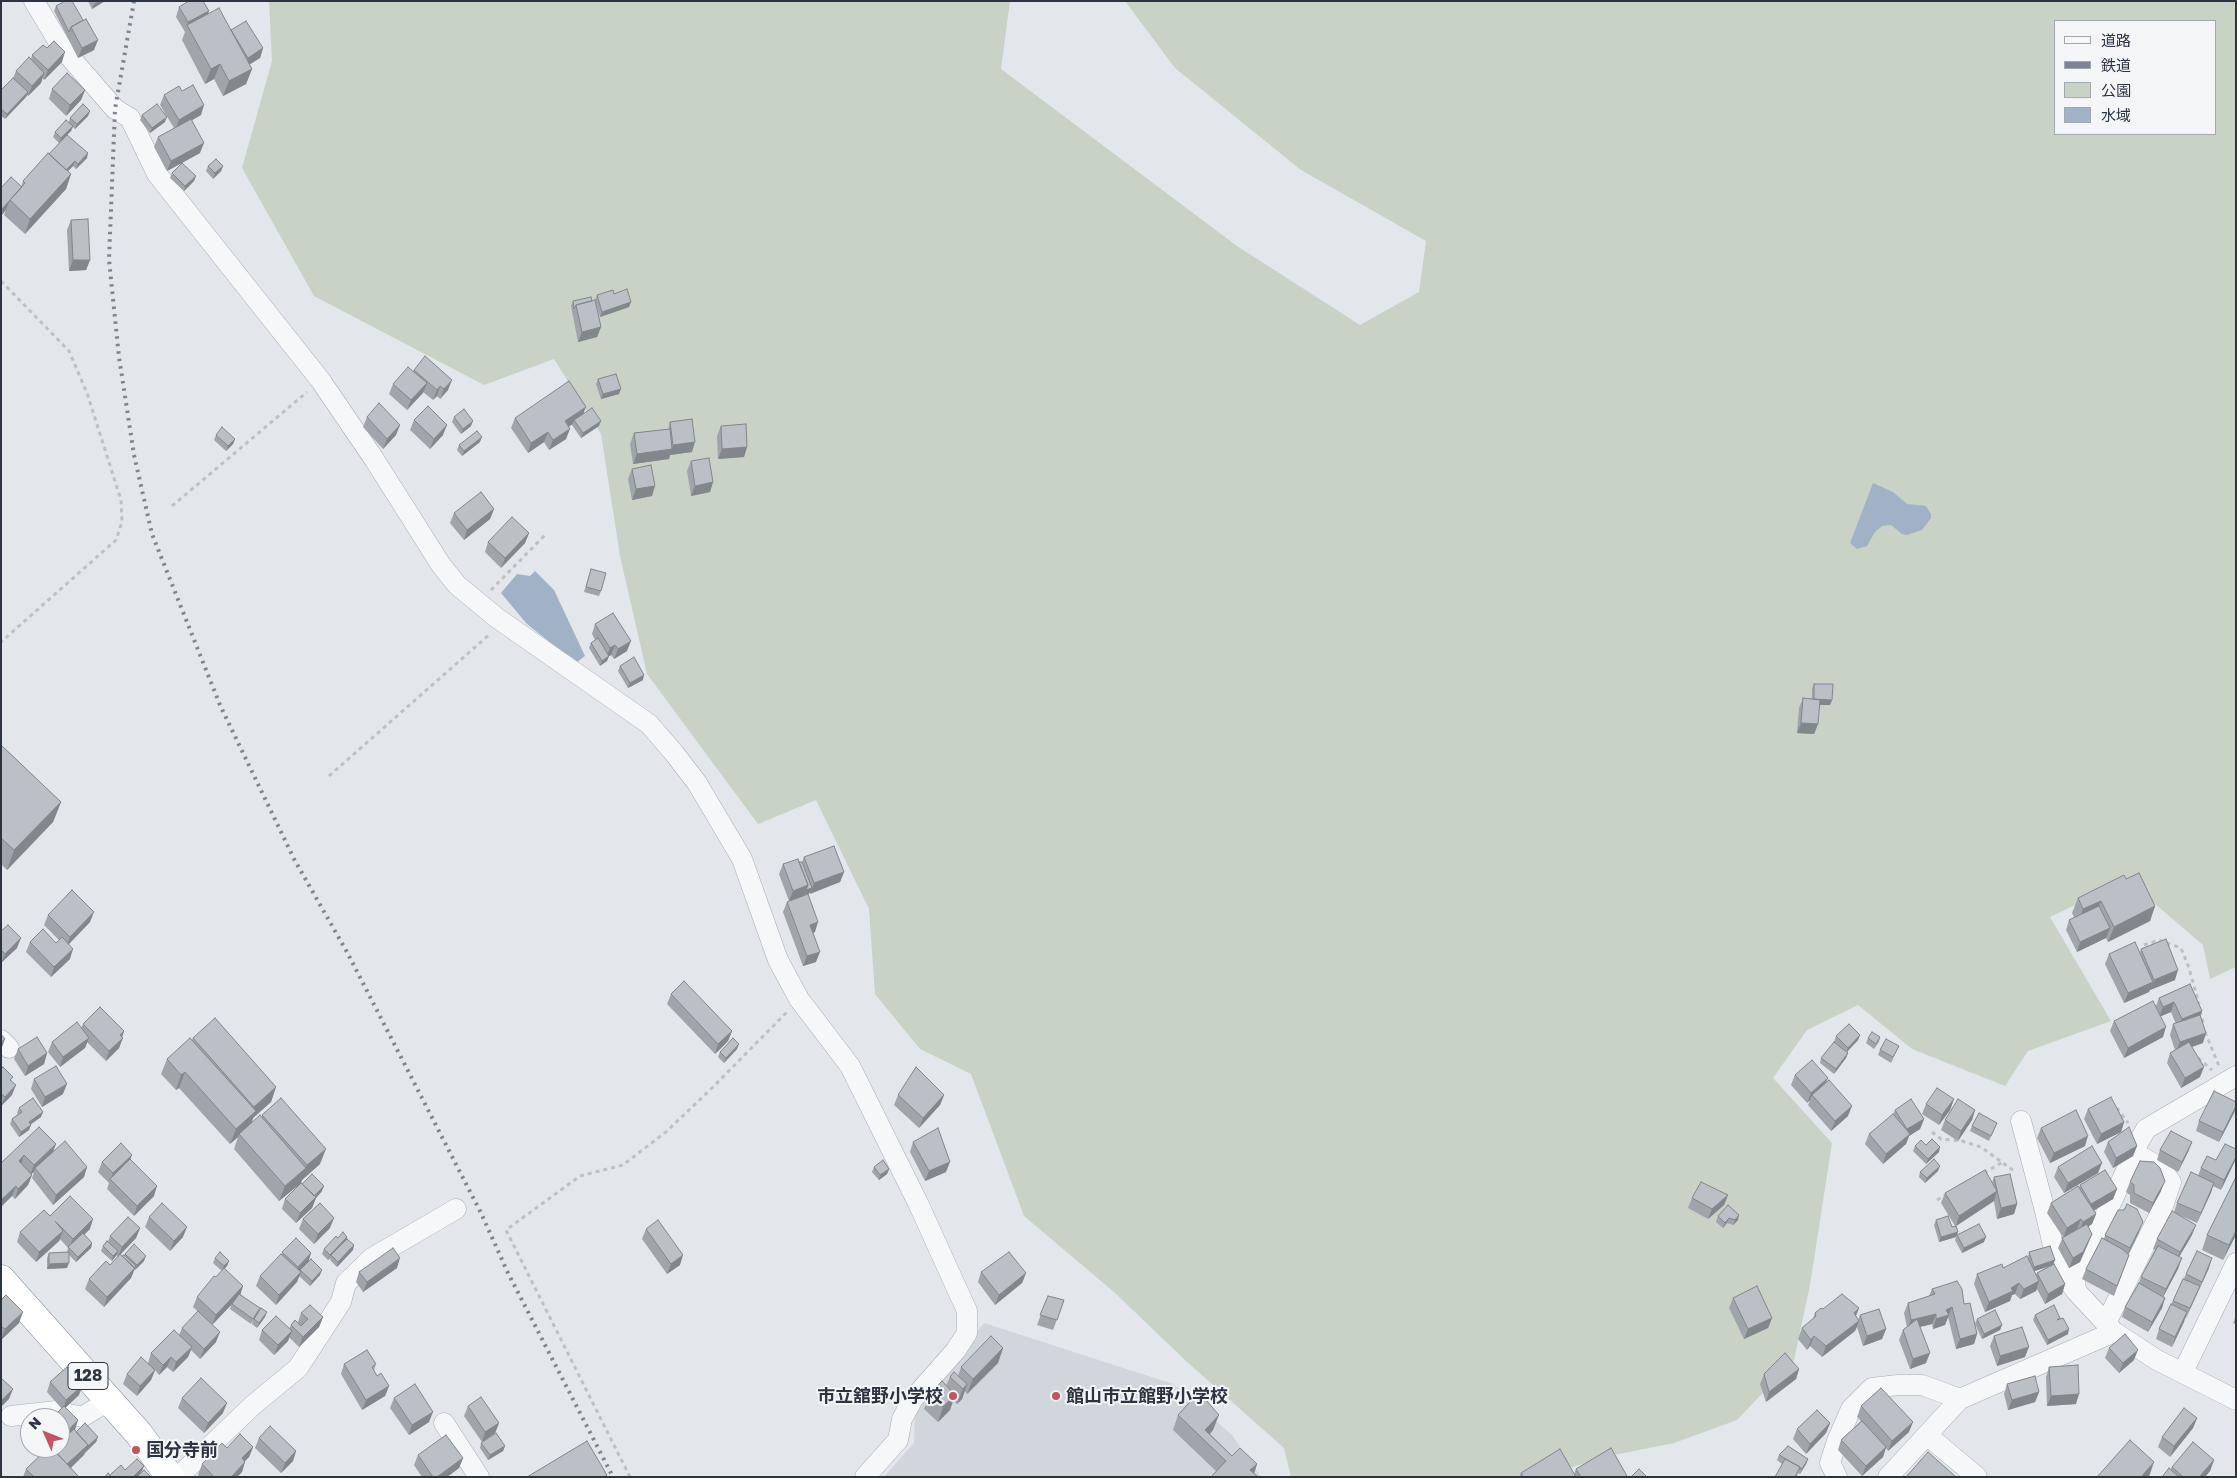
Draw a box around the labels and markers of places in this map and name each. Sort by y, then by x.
place label: 市立舘野小学校 [817,1385,943,1407]
place label: 館山市立館野小学校 [1066,1385,1228,1407]
marker: 市立舘野小学校 [947,1390,959,1402]
marker: 館山市立館野小学校 [1050,1390,1062,1402]
place label: 国分寺前 [146,1439,218,1461]
marker: 国分寺前 [130,1444,142,1456]

